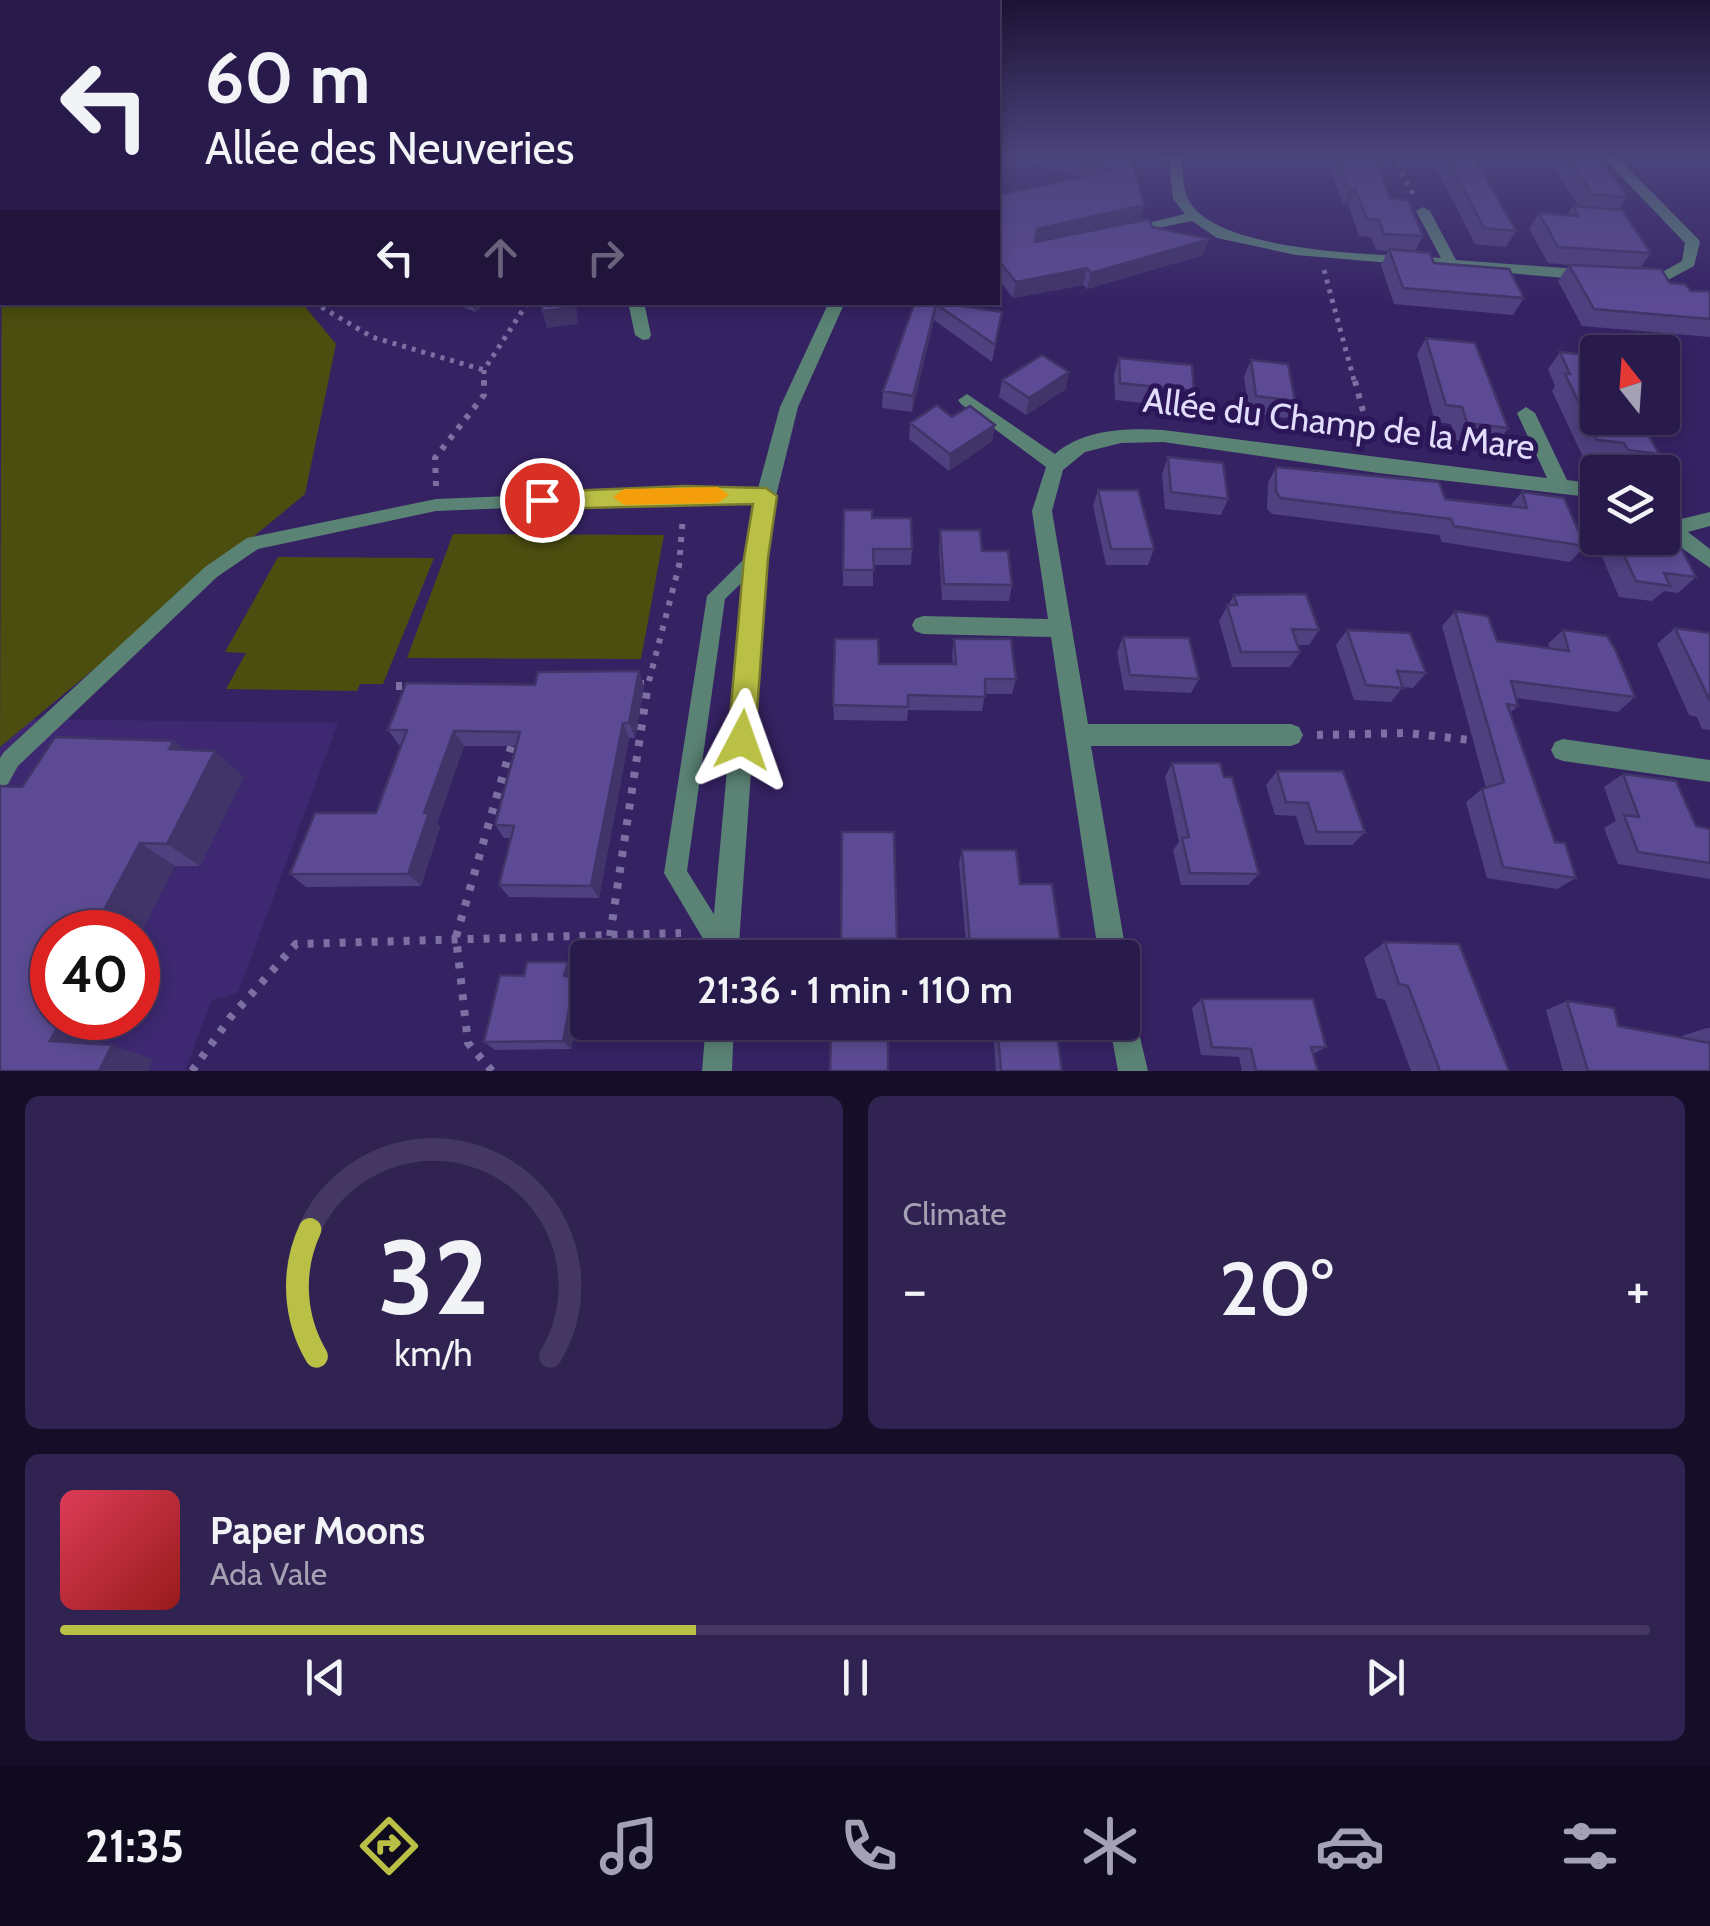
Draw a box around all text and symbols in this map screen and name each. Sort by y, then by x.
text: 60 m [205,35,370,121]
icon: left [40,40,170,170]
text: Allée des Neuveries [205,121,574,175]
icon: left [368,230,423,285]
icon: ahead [473,230,528,285]
icon: right [578,230,633,285]
north arrow [1580,335,1680,435]
map controls [1580,335,1680,555]
street label: Allée du Champ de la Mare [1141,378,1537,468]
button: layers [1580,455,1680,555]
pin [500,458,585,543]
icon: arrive [515,473,570,528]
position arrow [690,688,794,792]
speed limit sign: 40 [30,910,160,1040]
text: 21:36 · 1 min · 110 m [697,966,1013,1013]
text: Climate [903,1194,1007,1233]
text: 32 [378,1214,489,1340]
text: 20° [1219,1243,1333,1334]
text: − [903,1256,927,1323]
text: + [1626,1256,1650,1323]
text: km/h [395,1332,473,1375]
text: Paper Moons [210,1507,425,1554]
text: Ada Vale [210,1554,327,1593]
icon: previous [298,1650,353,1705]
icon: pause [828,1650,883,1705]
icon: next [1358,1650,1413,1705]
icon: directions [354,1811,424,1881]
icon: music [594,1811,664,1881]
icon: phone [834,1811,904,1881]
icon: climate [1075,1811,1145,1881]
icon: car [1315,1811,1385,1881]
icon: filters [1555,1811,1625,1881]
text: 21:35 [85,1819,184,1873]

